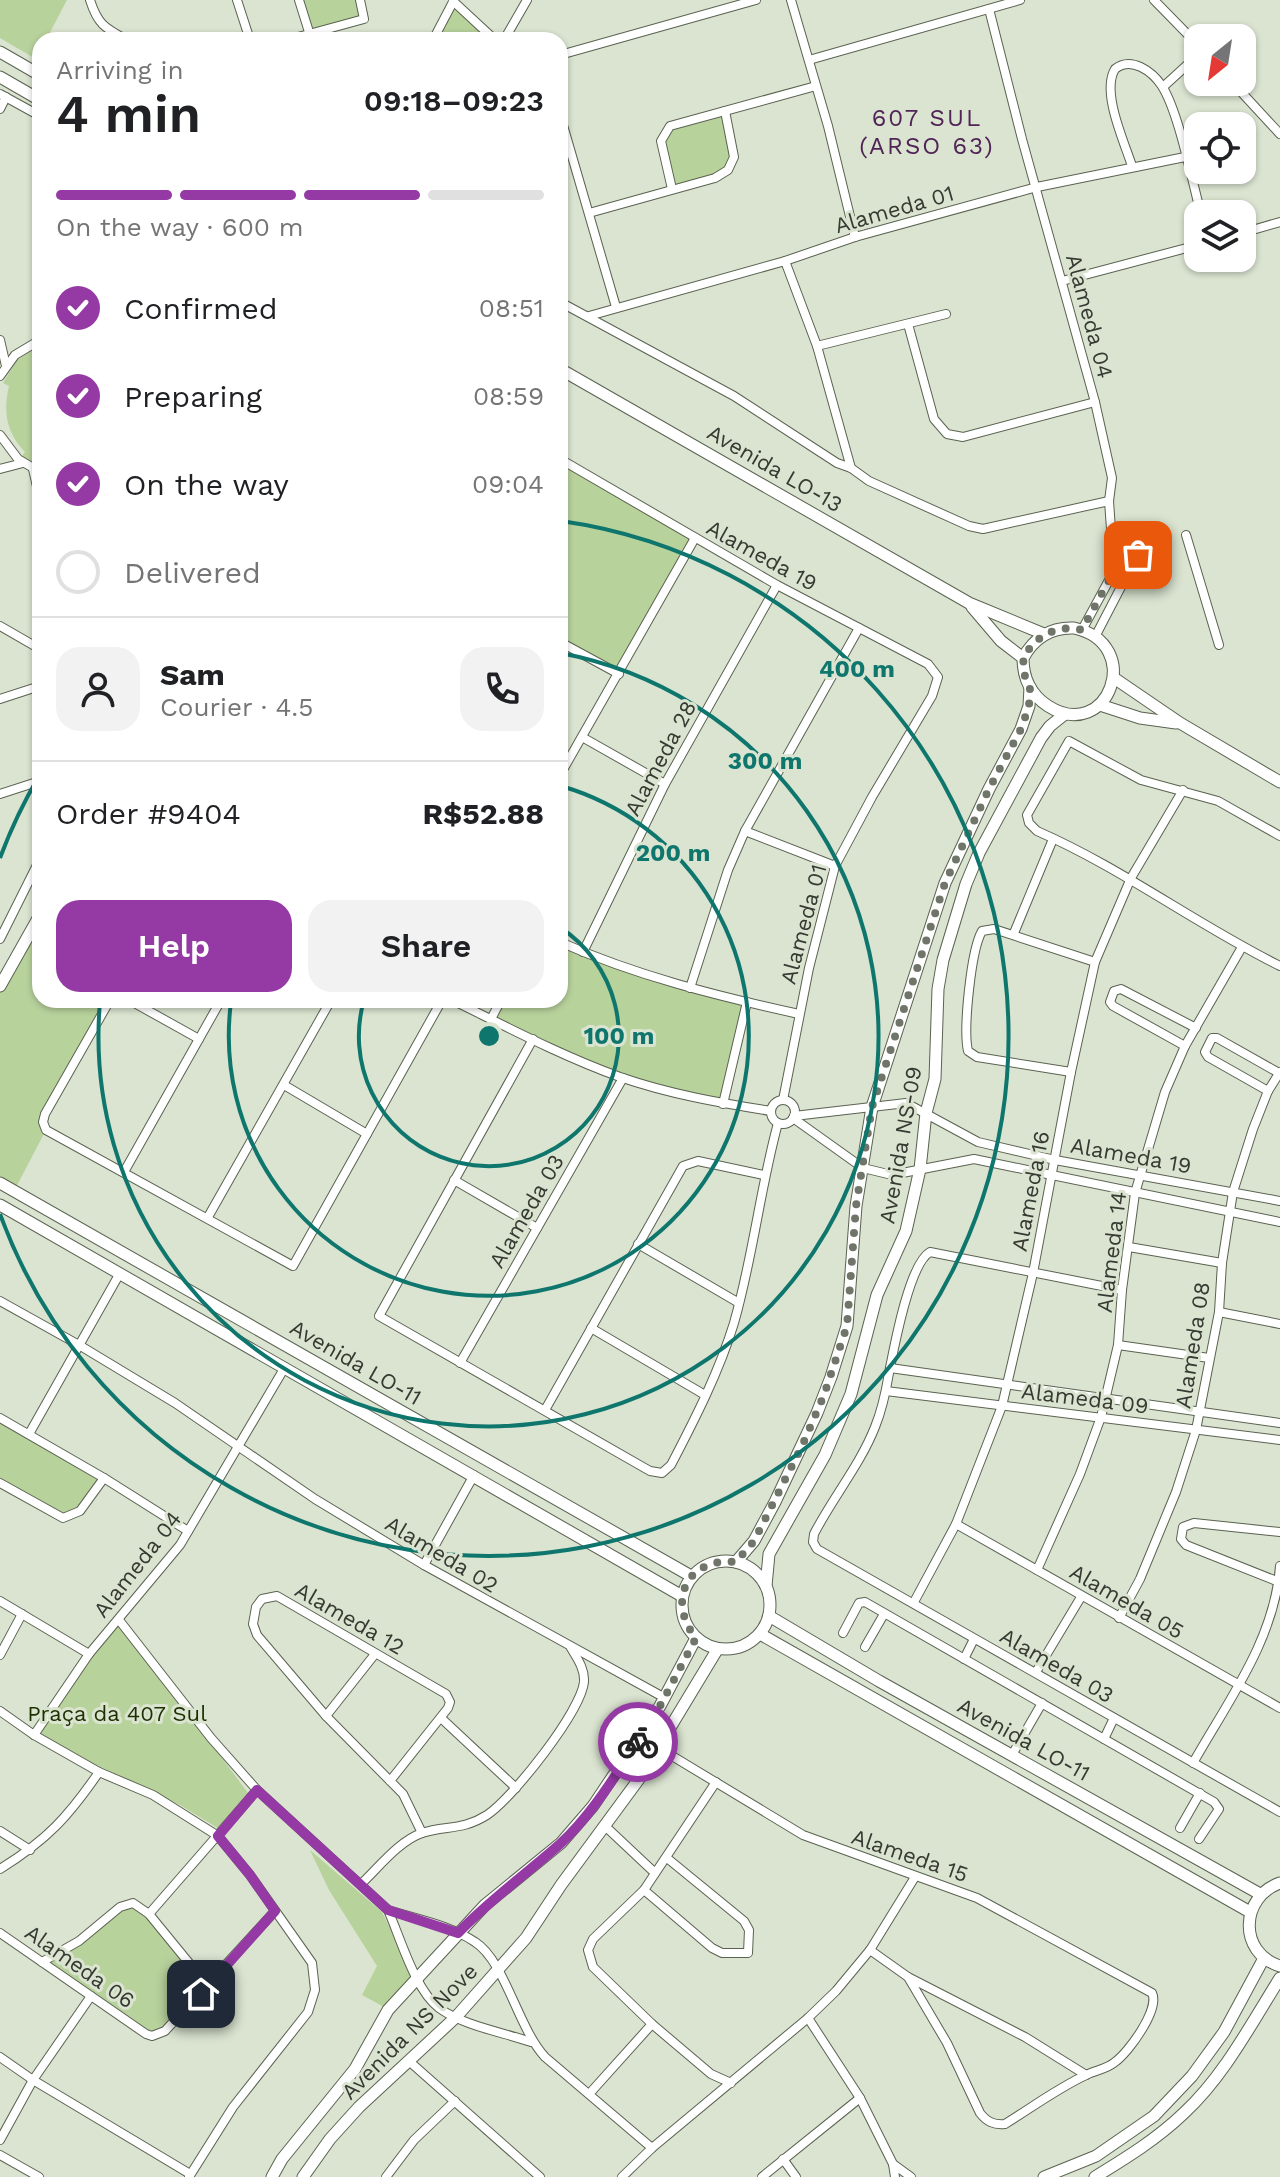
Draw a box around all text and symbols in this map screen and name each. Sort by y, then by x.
north arrow [1184,24,1256,96]
map controls [1184,24,1256,272]
text: Arriving in [56,55,184,85]
text: 09:18–09:23 [364,83,544,118]
text: 4 min [56,84,201,145]
district label: 607 SUL (ARSO 63) [859,104,995,160]
button: locate [1184,112,1256,184]
street label: Alameda 01 [832,181,957,238]
button: layers [1184,200,1256,272]
text: On the way · 600 m [56,212,304,242]
street label: Alameda 04 [1061,251,1118,381]
icon: check [56,286,100,330]
text: Confirmed [124,291,278,326]
text: 08:51 [479,293,544,323]
icon: check [56,374,100,418]
text: Preparing [124,379,262,414]
text: 08:59 [473,381,544,411]
street label: Avenida LO-13 [703,420,847,517]
icon: check [56,462,100,506]
text: On the way [124,467,289,502]
text: 09:04 [472,469,544,499]
street label: Alameda 19 [702,515,821,596]
pin [1104,521,1172,589]
icon: bag [1116,533,1160,577]
text: Delivered [124,555,261,590]
button: person [56,647,140,731]
button: phone [460,647,544,731]
text: 400 m [819,655,895,683]
text: Sam [160,657,225,692]
text: Courier · 4.5 [160,692,313,722]
street label: Alameda 28 [620,696,701,820]
text: 300 m [728,747,802,775]
text: Order #9404 [56,796,241,831]
text: R$52.88 [422,796,544,831]
text: 200 m [636,839,710,867]
street label: Alameda 01 [776,862,831,987]
button: Help [56,900,292,992]
button: Share [308,900,544,992]
centre of rings [475,1022,503,1050]
text: 100 m [584,1022,654,1050]
street label: Avenida NS-09 [874,1064,927,1226]
street label: Alameda 16 [1007,1129,1054,1253]
street label: Alameda 19 [1069,1133,1193,1178]
street label: Alameda 03 [484,1150,569,1272]
street label: Alameda 14 [1092,1190,1131,1314]
street label: Alameda 08 [1170,1280,1215,1410]
street label: Avenida LO-11 [286,1315,426,1410]
street label: Alameda 09 [1020,1378,1150,1419]
street label: Alameda 04 [88,1506,187,1622]
street label: Alameda 02 [381,1511,503,1598]
street label: Alameda 05 [1065,1559,1188,1644]
street label: Alameda 12 [291,1577,409,1660]
street label: Alameda 03 [996,1623,1118,1708]
street label: Avenida LO-11 [953,1693,1094,1786]
park label: Praça da 407 Sul [27,1701,207,1726]
courier [598,1702,678,1782]
icon: bike [616,1720,660,1764]
street label: Alameda 15 [848,1824,971,1887]
street label: Alameda 06 [20,1920,139,2013]
street label: Avenida NS Nove [336,1958,482,2104]
pin [167,1960,235,2028]
icon: home [179,1972,223,2016]

